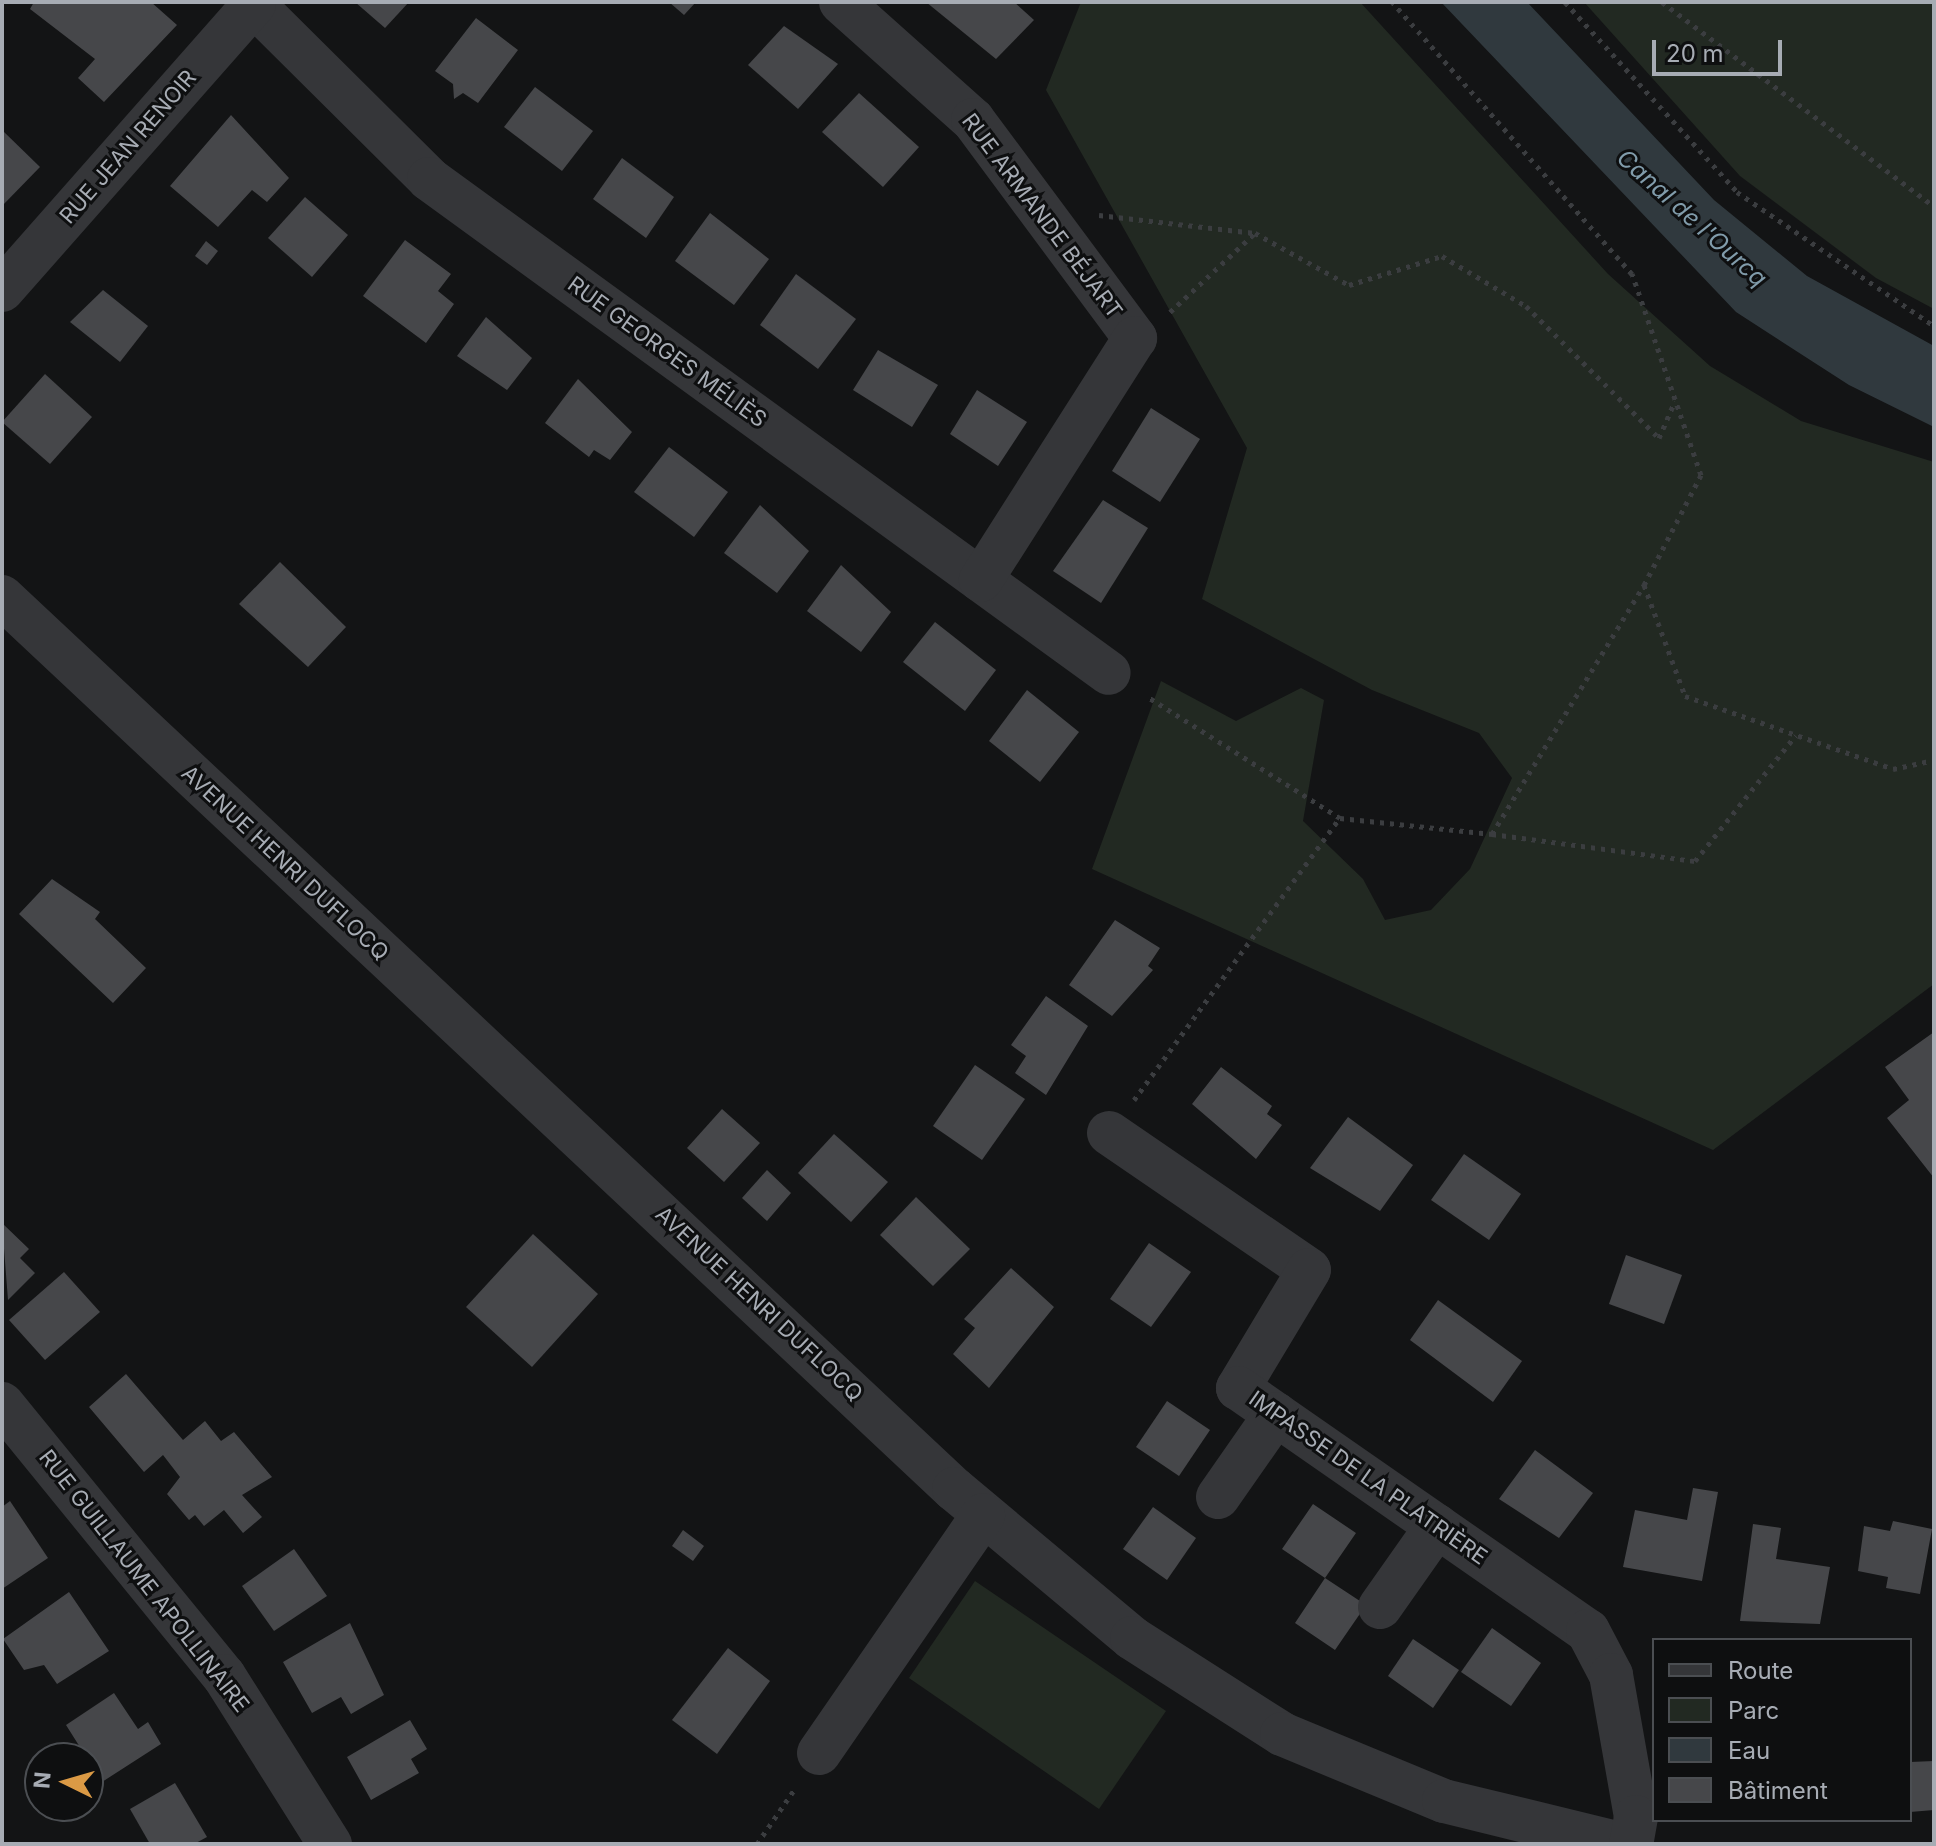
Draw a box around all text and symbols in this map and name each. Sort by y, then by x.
scale bar [1656,24,1786,74]
text: 20 m [1666,39,1724,68]
street label: RUE JEAN RENOIR [54,65,202,229]
street label: RUE ARMANDE BÉJART [956,108,1128,324]
water label: Canal de l'Ourcq [1611,143,1773,293]
street label: RUE GEORGES MÉLIÈS [562,271,772,433]
street label: AVENUE HENRI DUFLOCQ [176,760,394,966]
street label: AVENUE HENRI DUFLOCQ [650,1201,868,1407]
street label: IMPASSE DE LA PLATRIÈRE [1244,1386,1492,1570]
street label: RUE GUILLAUME APOLLINAIRE [33,1445,255,1717]
legend [1652,1638,1912,1822]
text: Route [1728,1656,1793,1685]
text: Parc [1728,1696,1779,1725]
text: Eau [1728,1736,1770,1765]
north arrow [24,1742,104,1822]
text: N [28,1771,56,1790]
text: Bâtiment [1728,1776,1828,1805]

